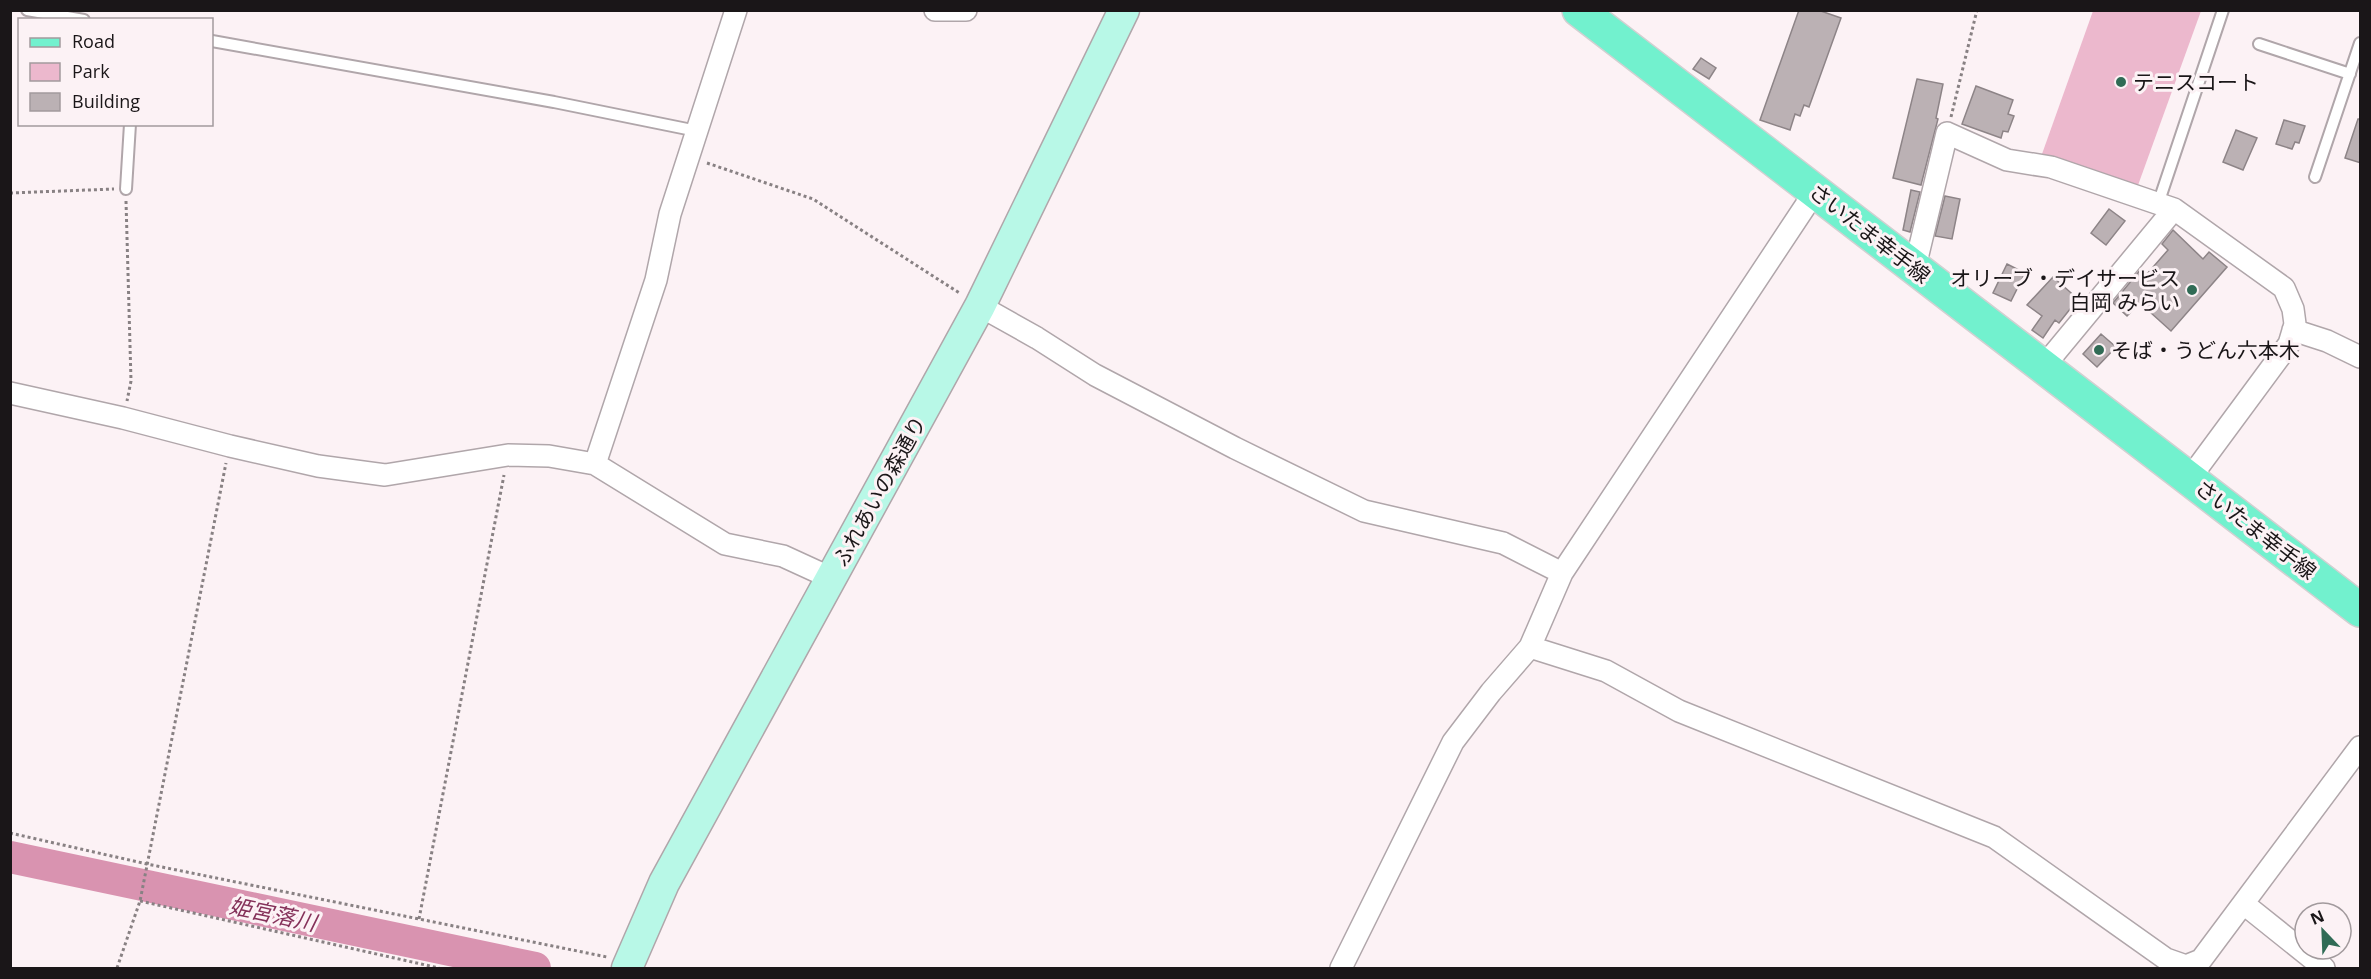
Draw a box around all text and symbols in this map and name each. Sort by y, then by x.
legend [18,18,213,126]
text: Road [72,29,115,53]
text: Park [72,59,110,83]
place label: テニスコート [2133,68,2259,96]
marker: テニスコート [2114,75,2128,89]
text: Building [72,89,140,113]
street label: さいたま幸手線 [1804,177,1936,289]
place label: オリーブ・デイサービス 白岡 みらい [1950,264,2180,316]
marker: オリーブ・デイサービス 白岡 みらい [2185,283,2199,297]
place label: そば・うどん六本木 [2111,336,2300,364]
marker: そば・うどん六本木 [2092,343,2106,357]
street label: ふれあいの森通り [826,411,932,571]
street label: さいたま幸手線 [2190,473,2322,585]
water label: 姫宮落川 [227,889,321,937]
north arrow [2293,901,2353,961]
text: N [2307,905,2327,930]

